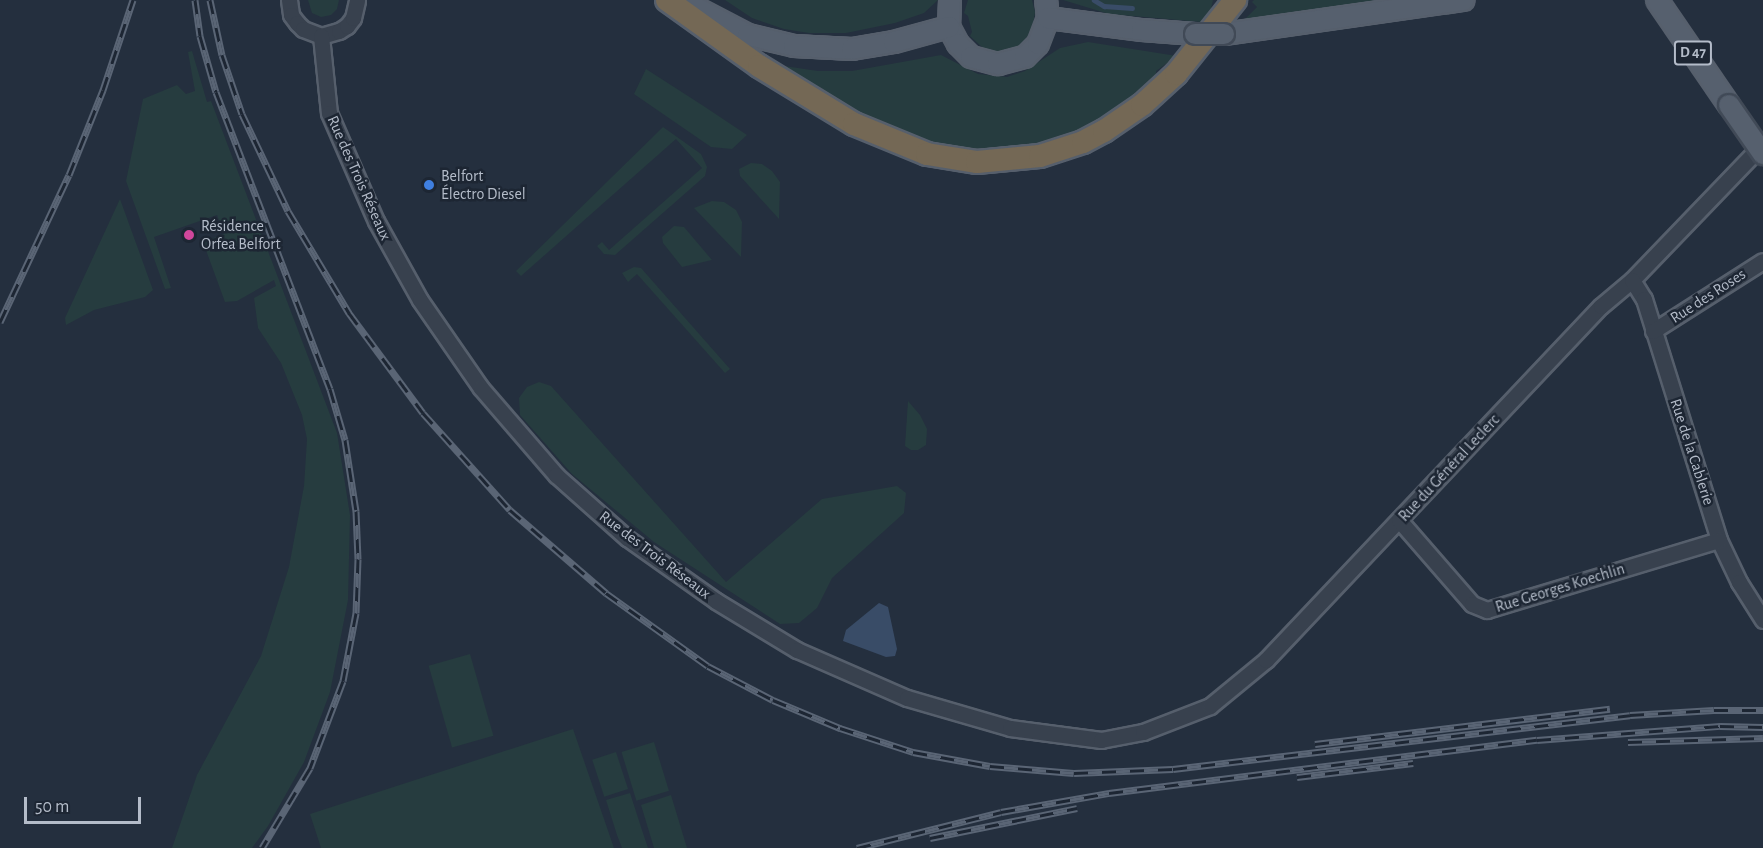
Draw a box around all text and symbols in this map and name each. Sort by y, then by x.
road number: D 47 [1674,41,1712,65]
street label: Rue des Trois Réseaux [323,113,395,243]
place label: Belfort Électro Diesel [441,166,526,204]
marker: Belfort Électro Diesel [422,178,436,192]
place label: Résidence Orfea Belfort [201,216,281,254]
marker: Résidence Orfea Belfort [182,228,196,242]
street label: Rue des Roses [1667,264,1749,328]
street label: Rue de la Cablerie [1666,396,1718,508]
street label: Rue du Général Leclerc [1394,410,1504,526]
street label: Rue des Trois Réseaux [595,507,715,603]
street label: Rue Georges Koechlin [1493,559,1627,617]
scale bar [27,785,144,823]
text: 50 m [35,798,69,816]

